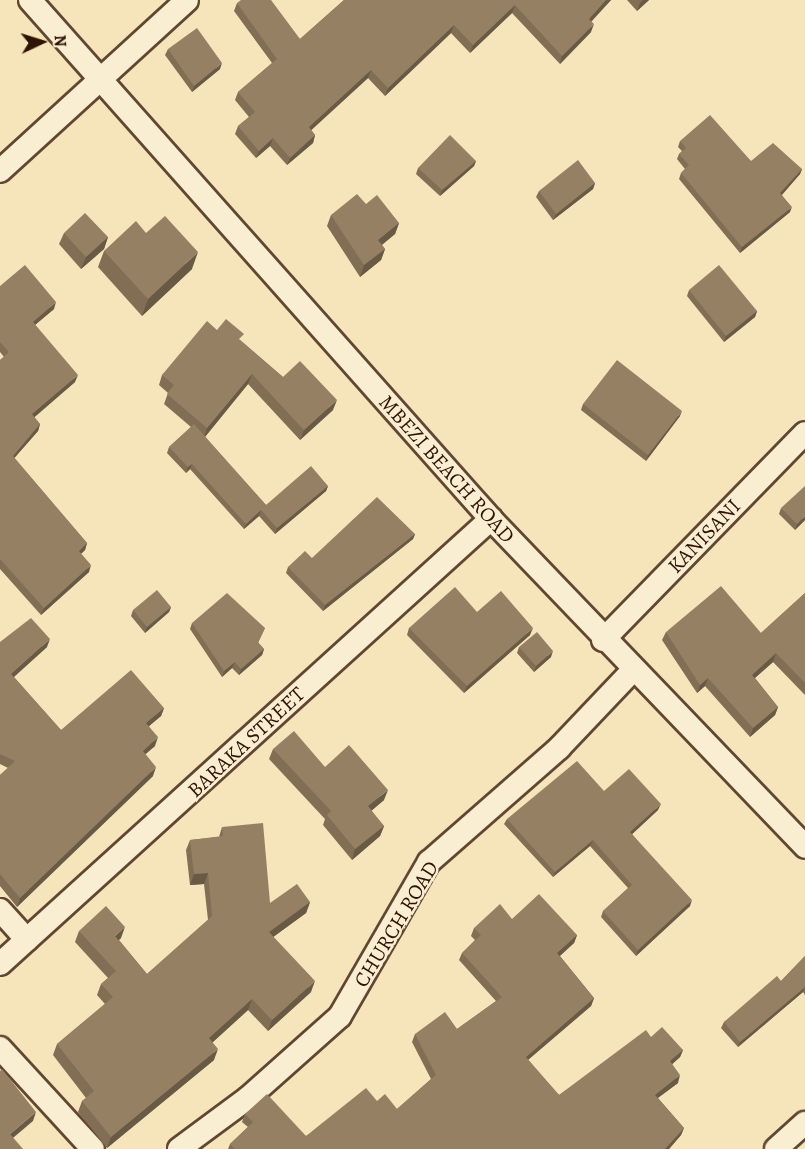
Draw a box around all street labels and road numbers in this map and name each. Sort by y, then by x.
street label: MBEZI BEACH ROAD [374,390,520,548]
street label: KANISANI [662,493,746,579]
street label: BARAKA STREET [182,681,310,803]
street label: CHURCH ROAD [348,856,444,992]

